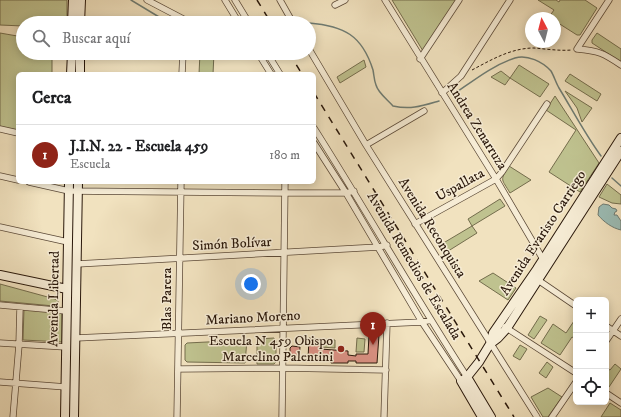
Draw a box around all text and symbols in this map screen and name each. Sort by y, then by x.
north arrow [525,12,561,48]
search box [16,16,316,60]
icon: search [30,27,52,49]
text: Buscar aquí [62,29,130,48]
street label: Andrea Zenarruza [443,79,511,173]
text: Cerca [32,87,71,109]
text: J.I.N. 22 - Escuela 459 [70,137,208,156]
text: 1 [43,147,47,163]
text: 180 m [269,147,300,163]
text: Escuela [70,156,110,172]
street label: Uspallata [432,164,488,206]
street label: Avenida Evaristo Carriego [496,167,590,299]
street label: Avenida Reconquista [394,174,470,282]
street label: Avenida Remedios de Escalada [363,189,465,343]
street label: Simón Bolívar [192,233,273,255]
street label: Avenida Libertad [44,251,64,347]
street label: Blas Parera [158,268,176,330]
your location [241,274,261,294]
map controls [573,297,609,405]
button: + [573,297,609,333]
street label: Mariano Moreno [205,307,301,329]
pin: 1 [360,312,386,345]
place label: Escuela N 459 Obispo Marcelino Palentini [209,332,333,366]
button: − [573,333,609,369]
marker: Escuela N 459 Obispo Marcelino Palentini [336,344,346,354]
button: locate [573,369,609,405]

